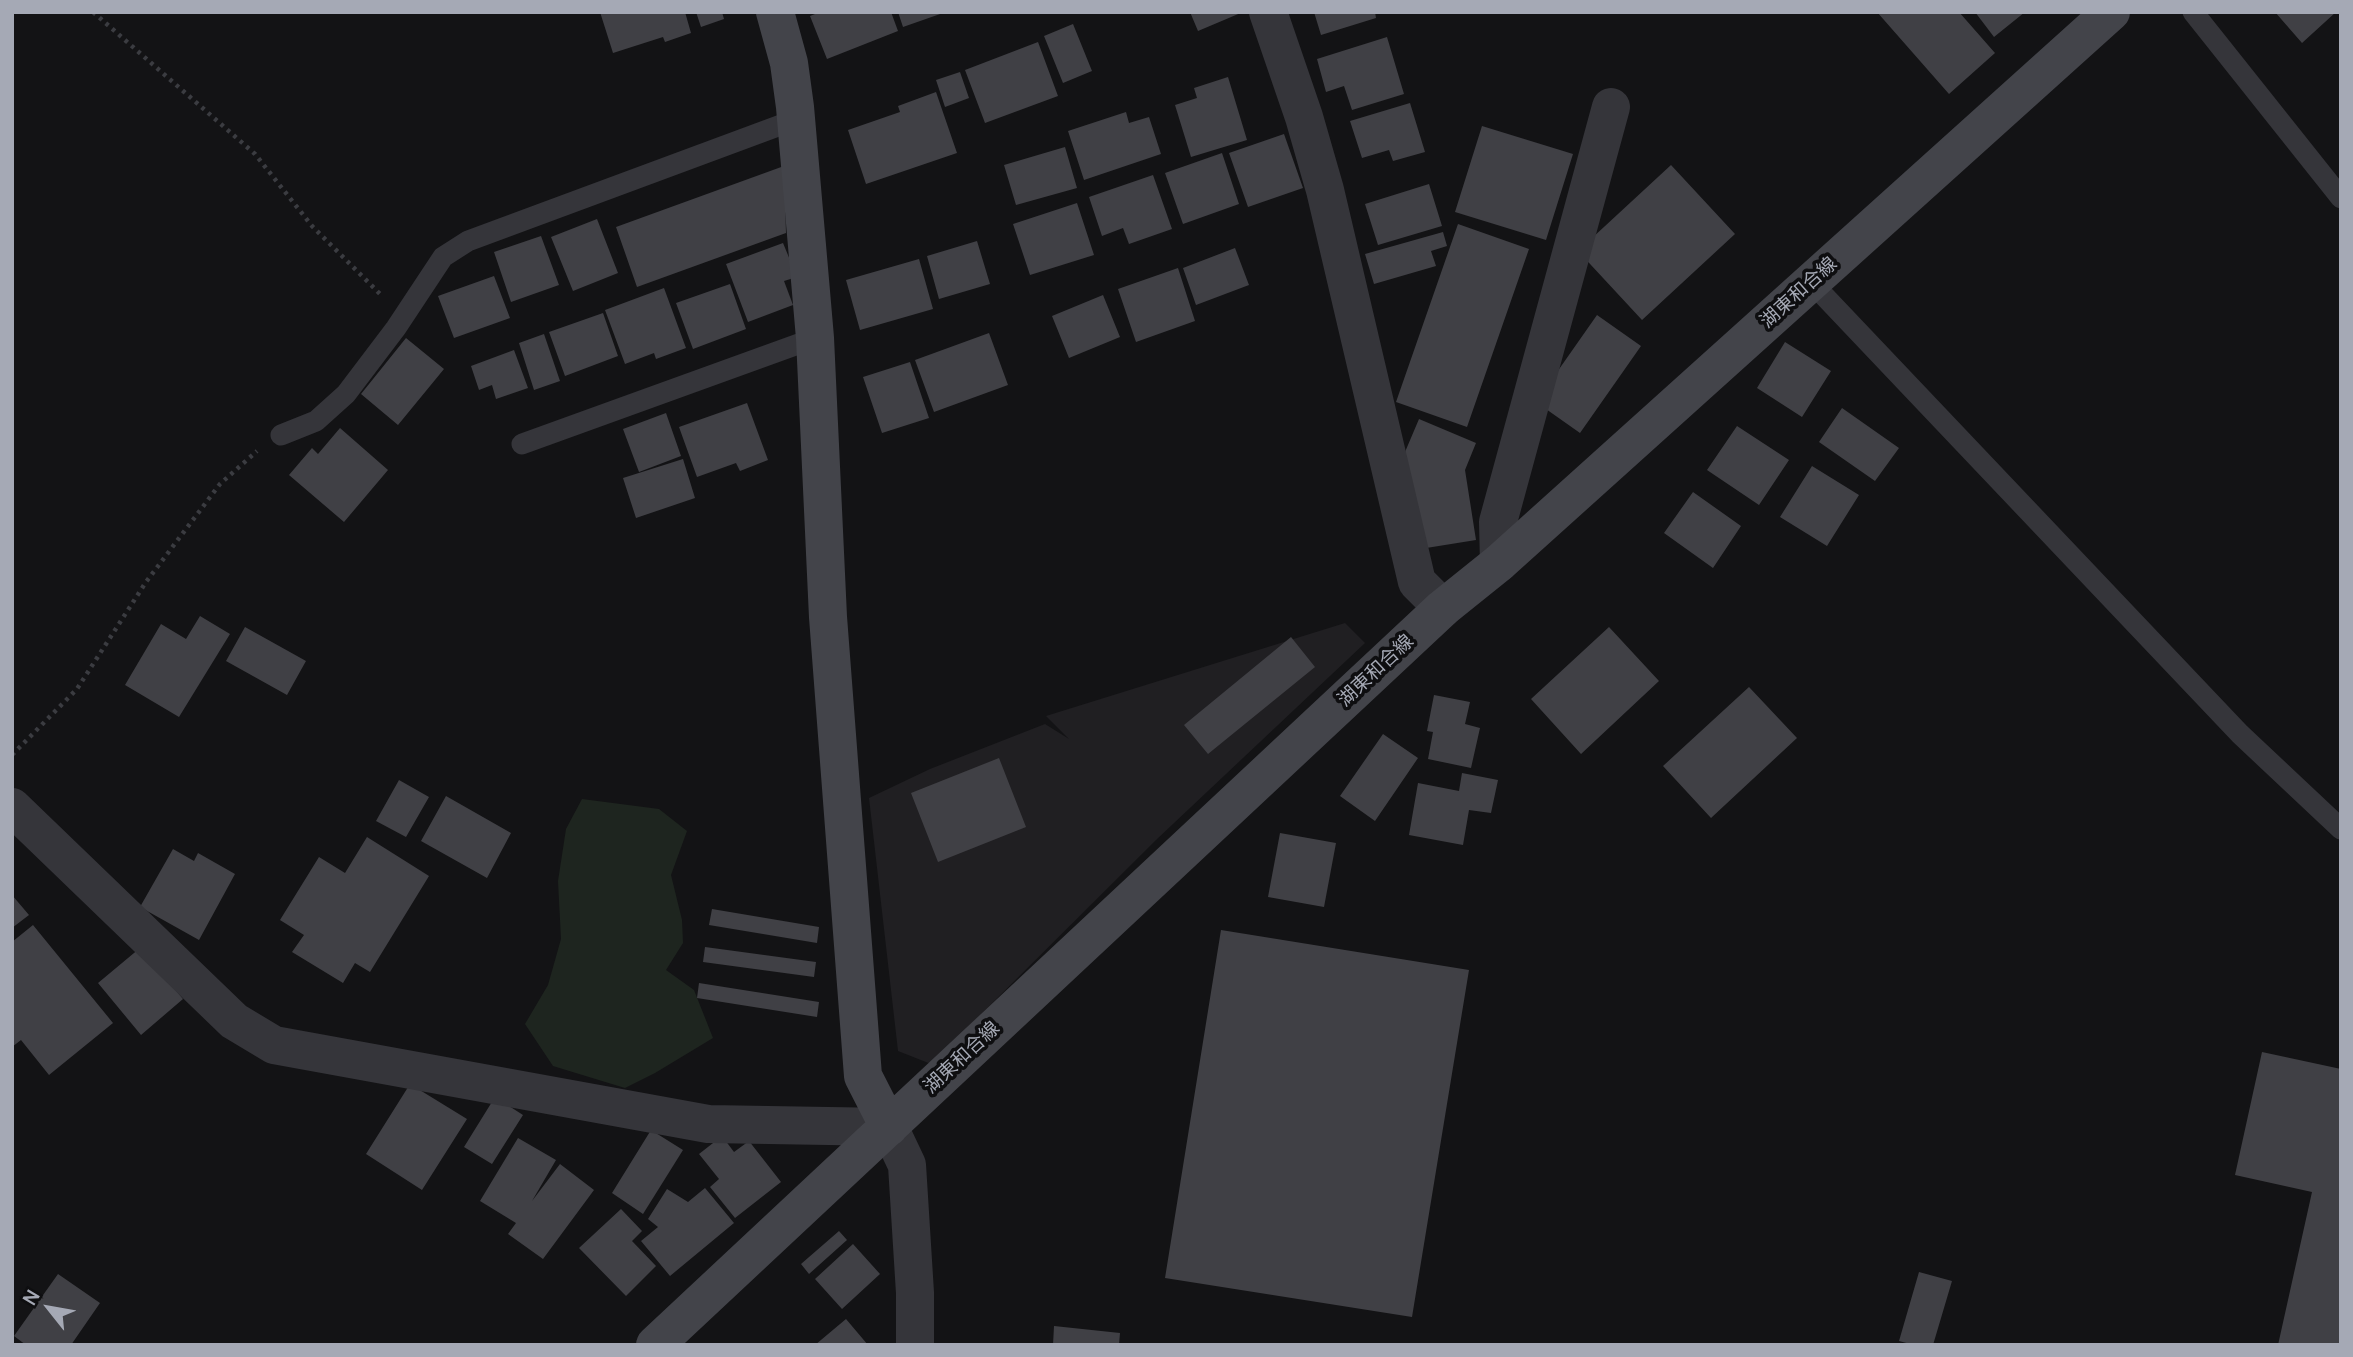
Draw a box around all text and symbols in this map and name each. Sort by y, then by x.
street label: 湖東和合線 [1756,253,1842,333]
street label: 湖東和合線 [1333,630,1419,712]
street label: 湖東和合線 [919,1017,1005,1099]
north arrow [14,1273,84,1343]
text: N [16,1285,46,1310]

